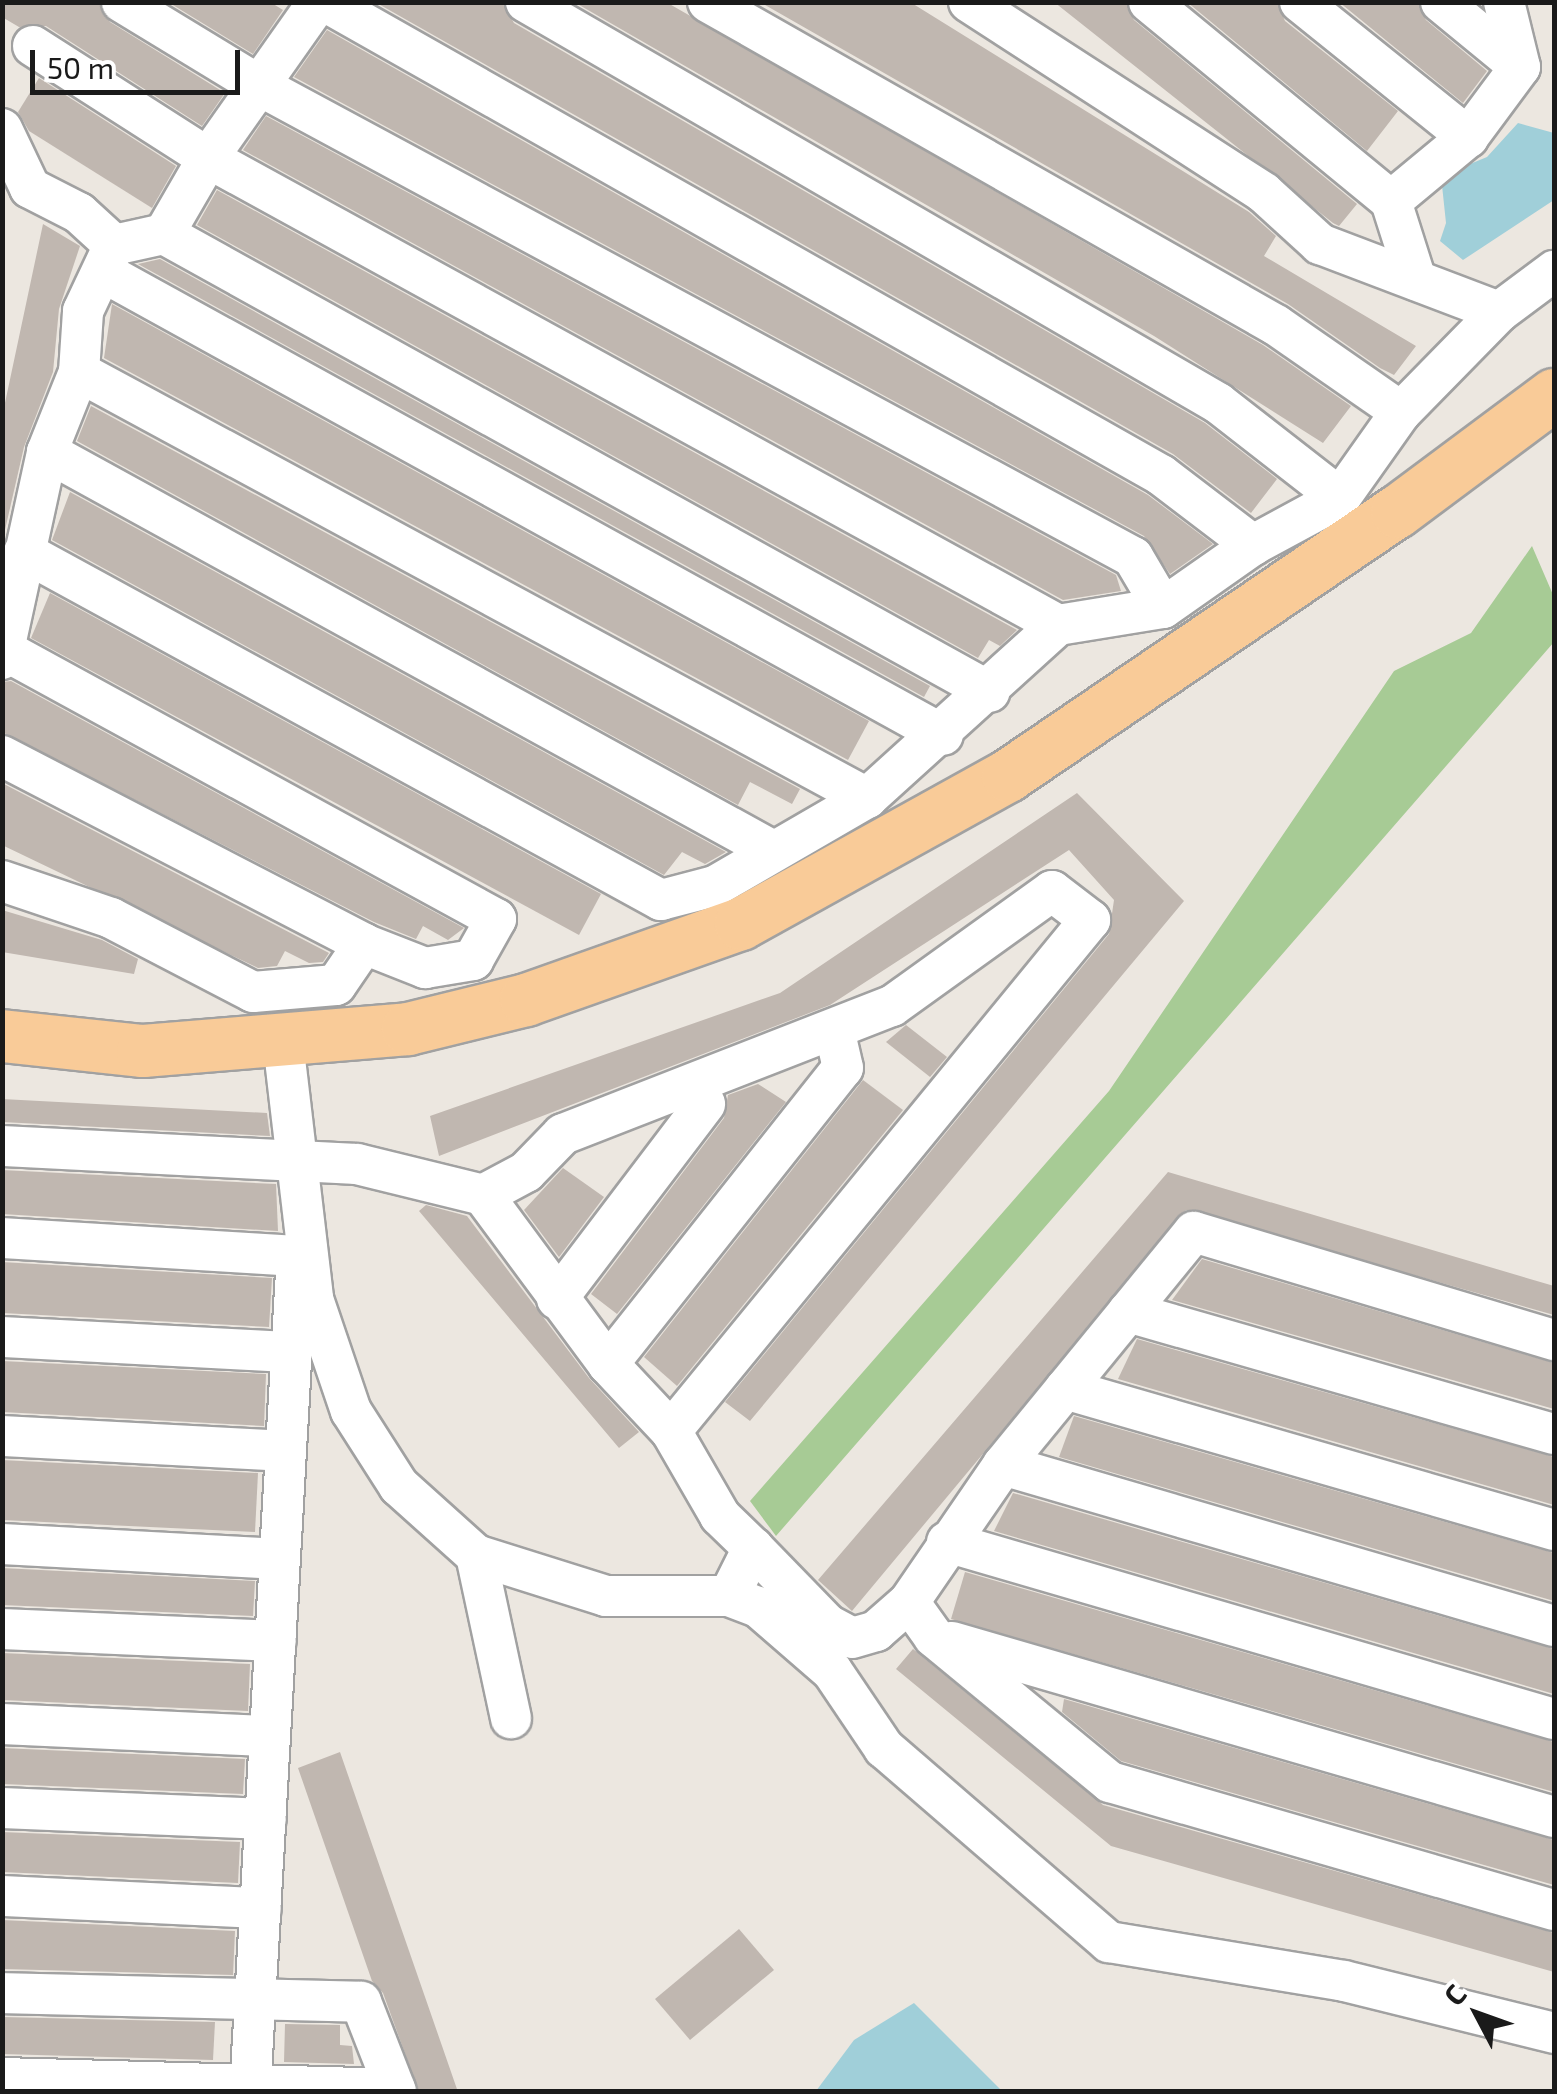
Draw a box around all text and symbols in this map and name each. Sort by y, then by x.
scale bar [35,30,245,92]
text: 50 m [47,49,114,85]
north arrow [1427,1964,1527,2064]
text: С [1436,1977,1473,2012]

